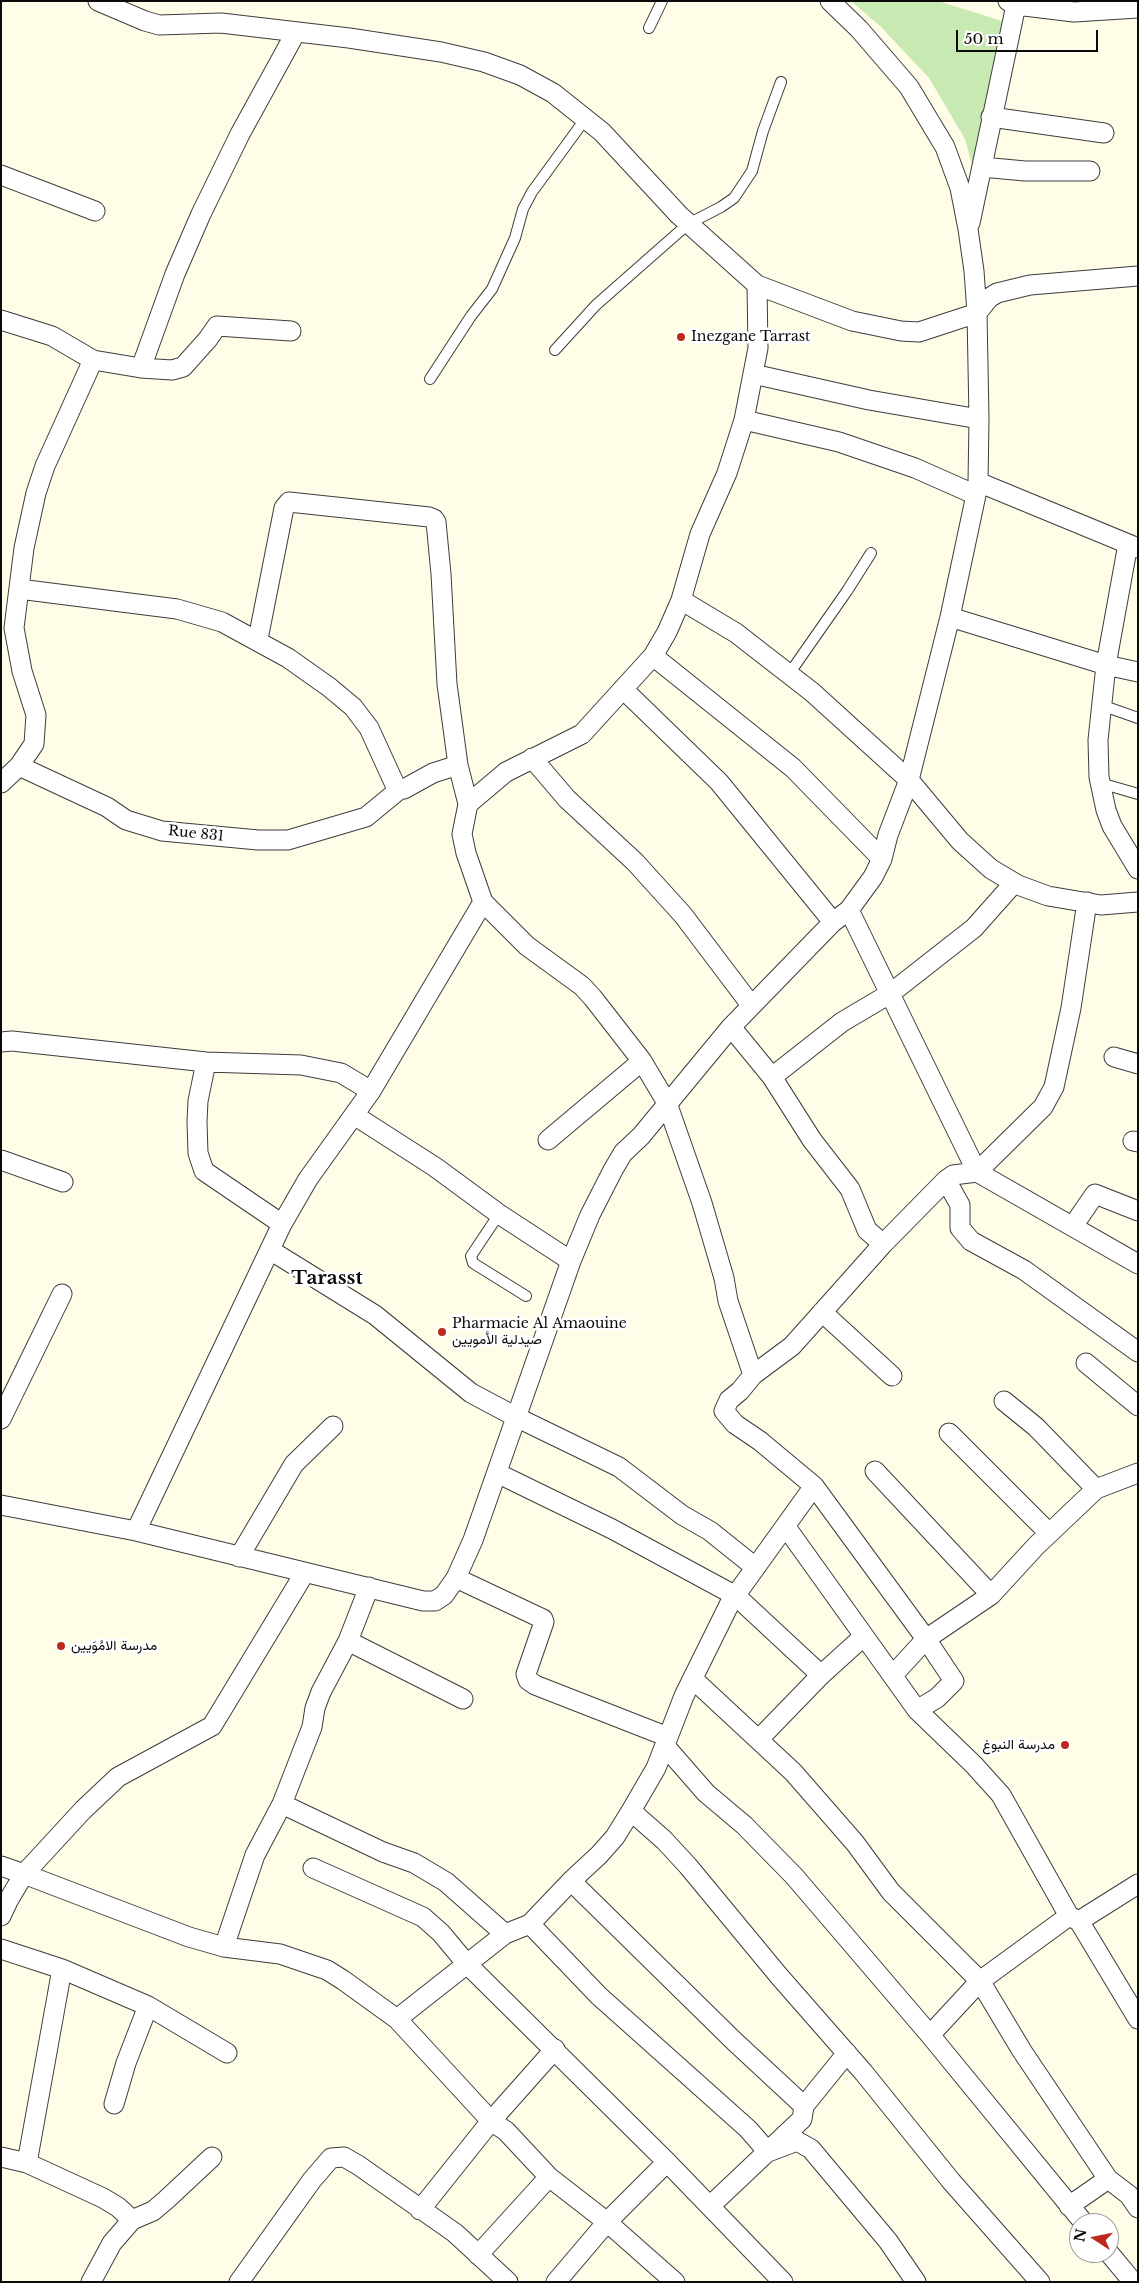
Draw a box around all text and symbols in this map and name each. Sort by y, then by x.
scale bar [959,20,1102,52]
text: 50 m [964,29,1004,48]
place label: Inezgane Tarrast [691,329,810,345]
marker: Inezgane Tarrast [675,331,687,343]
street label: Rue 831 [167,823,225,845]
district label: Tarasst [291,1268,363,1290]
place label: Pharmacie Al Amaouine صيدلية الأمويين [452,1316,627,1348]
marker: Pharmacie Al Amaouine صيدلية الأمويين [436,1326,448,1338]
place label: مدرسة الامُوَيين [71,1638,157,1654]
marker: مدرسة الامُوَيين [55,1640,67,1652]
place label: مدرسة النبوغ [982,1737,1055,1753]
marker: مدرسة النبوغ [1059,1739,1071,1751]
north arrow [1069,2213,1119,2263]
text: N [1070,2227,1090,2244]

